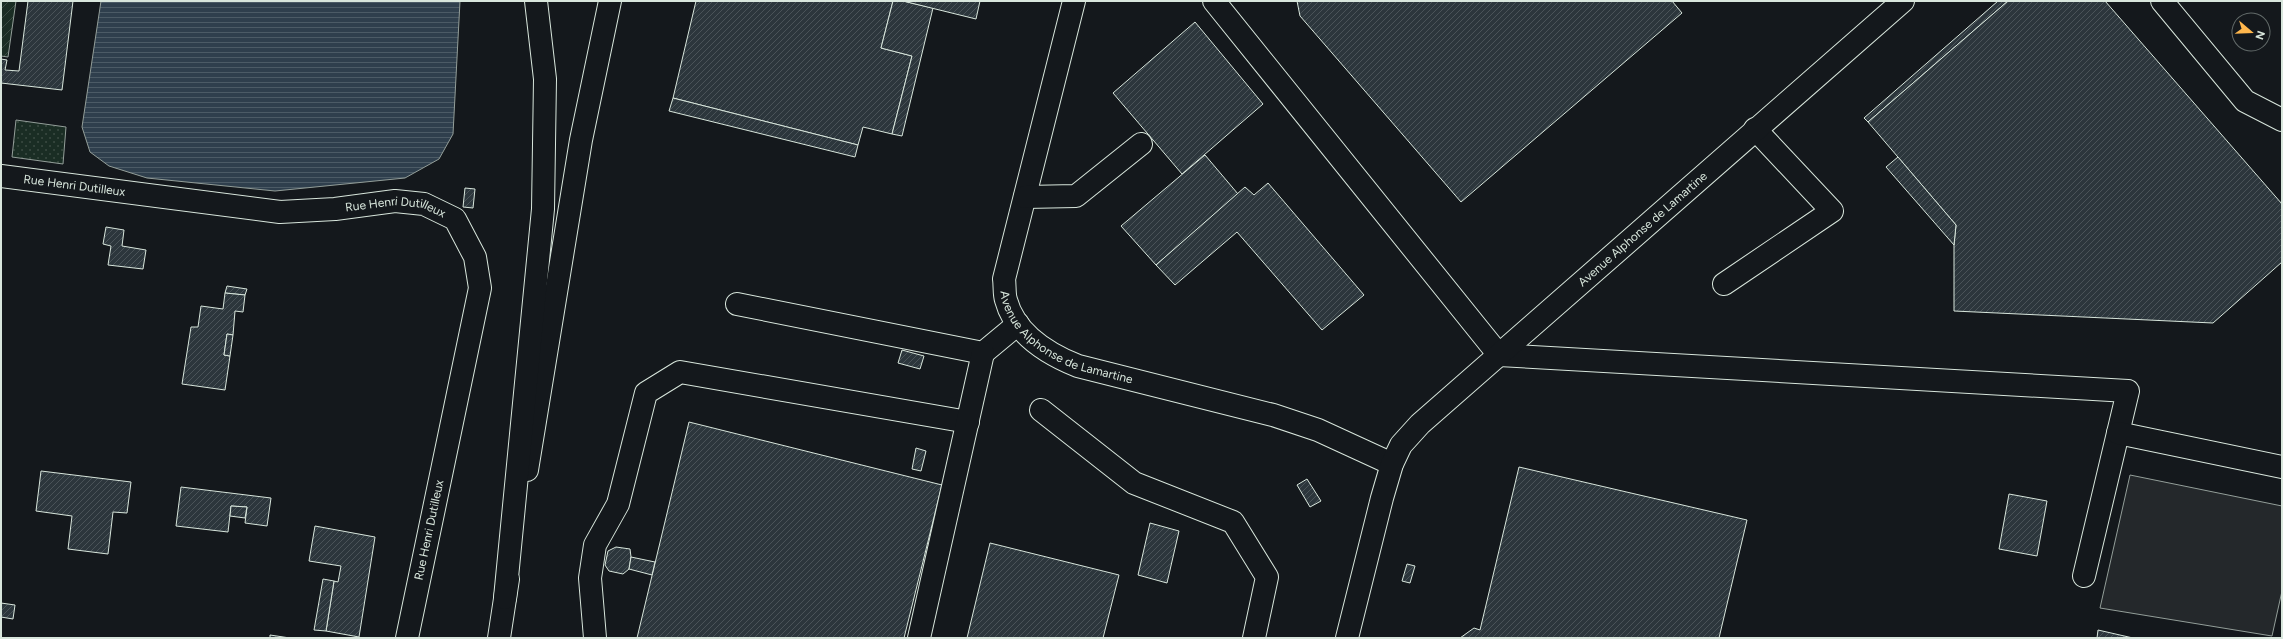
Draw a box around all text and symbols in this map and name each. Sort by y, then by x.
north arrow [2231,12,2271,52]
text: N [2252,29,2268,41]
street label: Avenue Alphonse de Lamartine [1575,169,1710,289]
street label: Rue Henri Dutilleux [23,172,126,199]
street label: Rue Henri Dutilleux [344,194,448,221]
street label: Avenue Alphonse de Lamartine [998,290,1135,387]
street label: Rue Henri Dutilleux [412,478,447,581]

